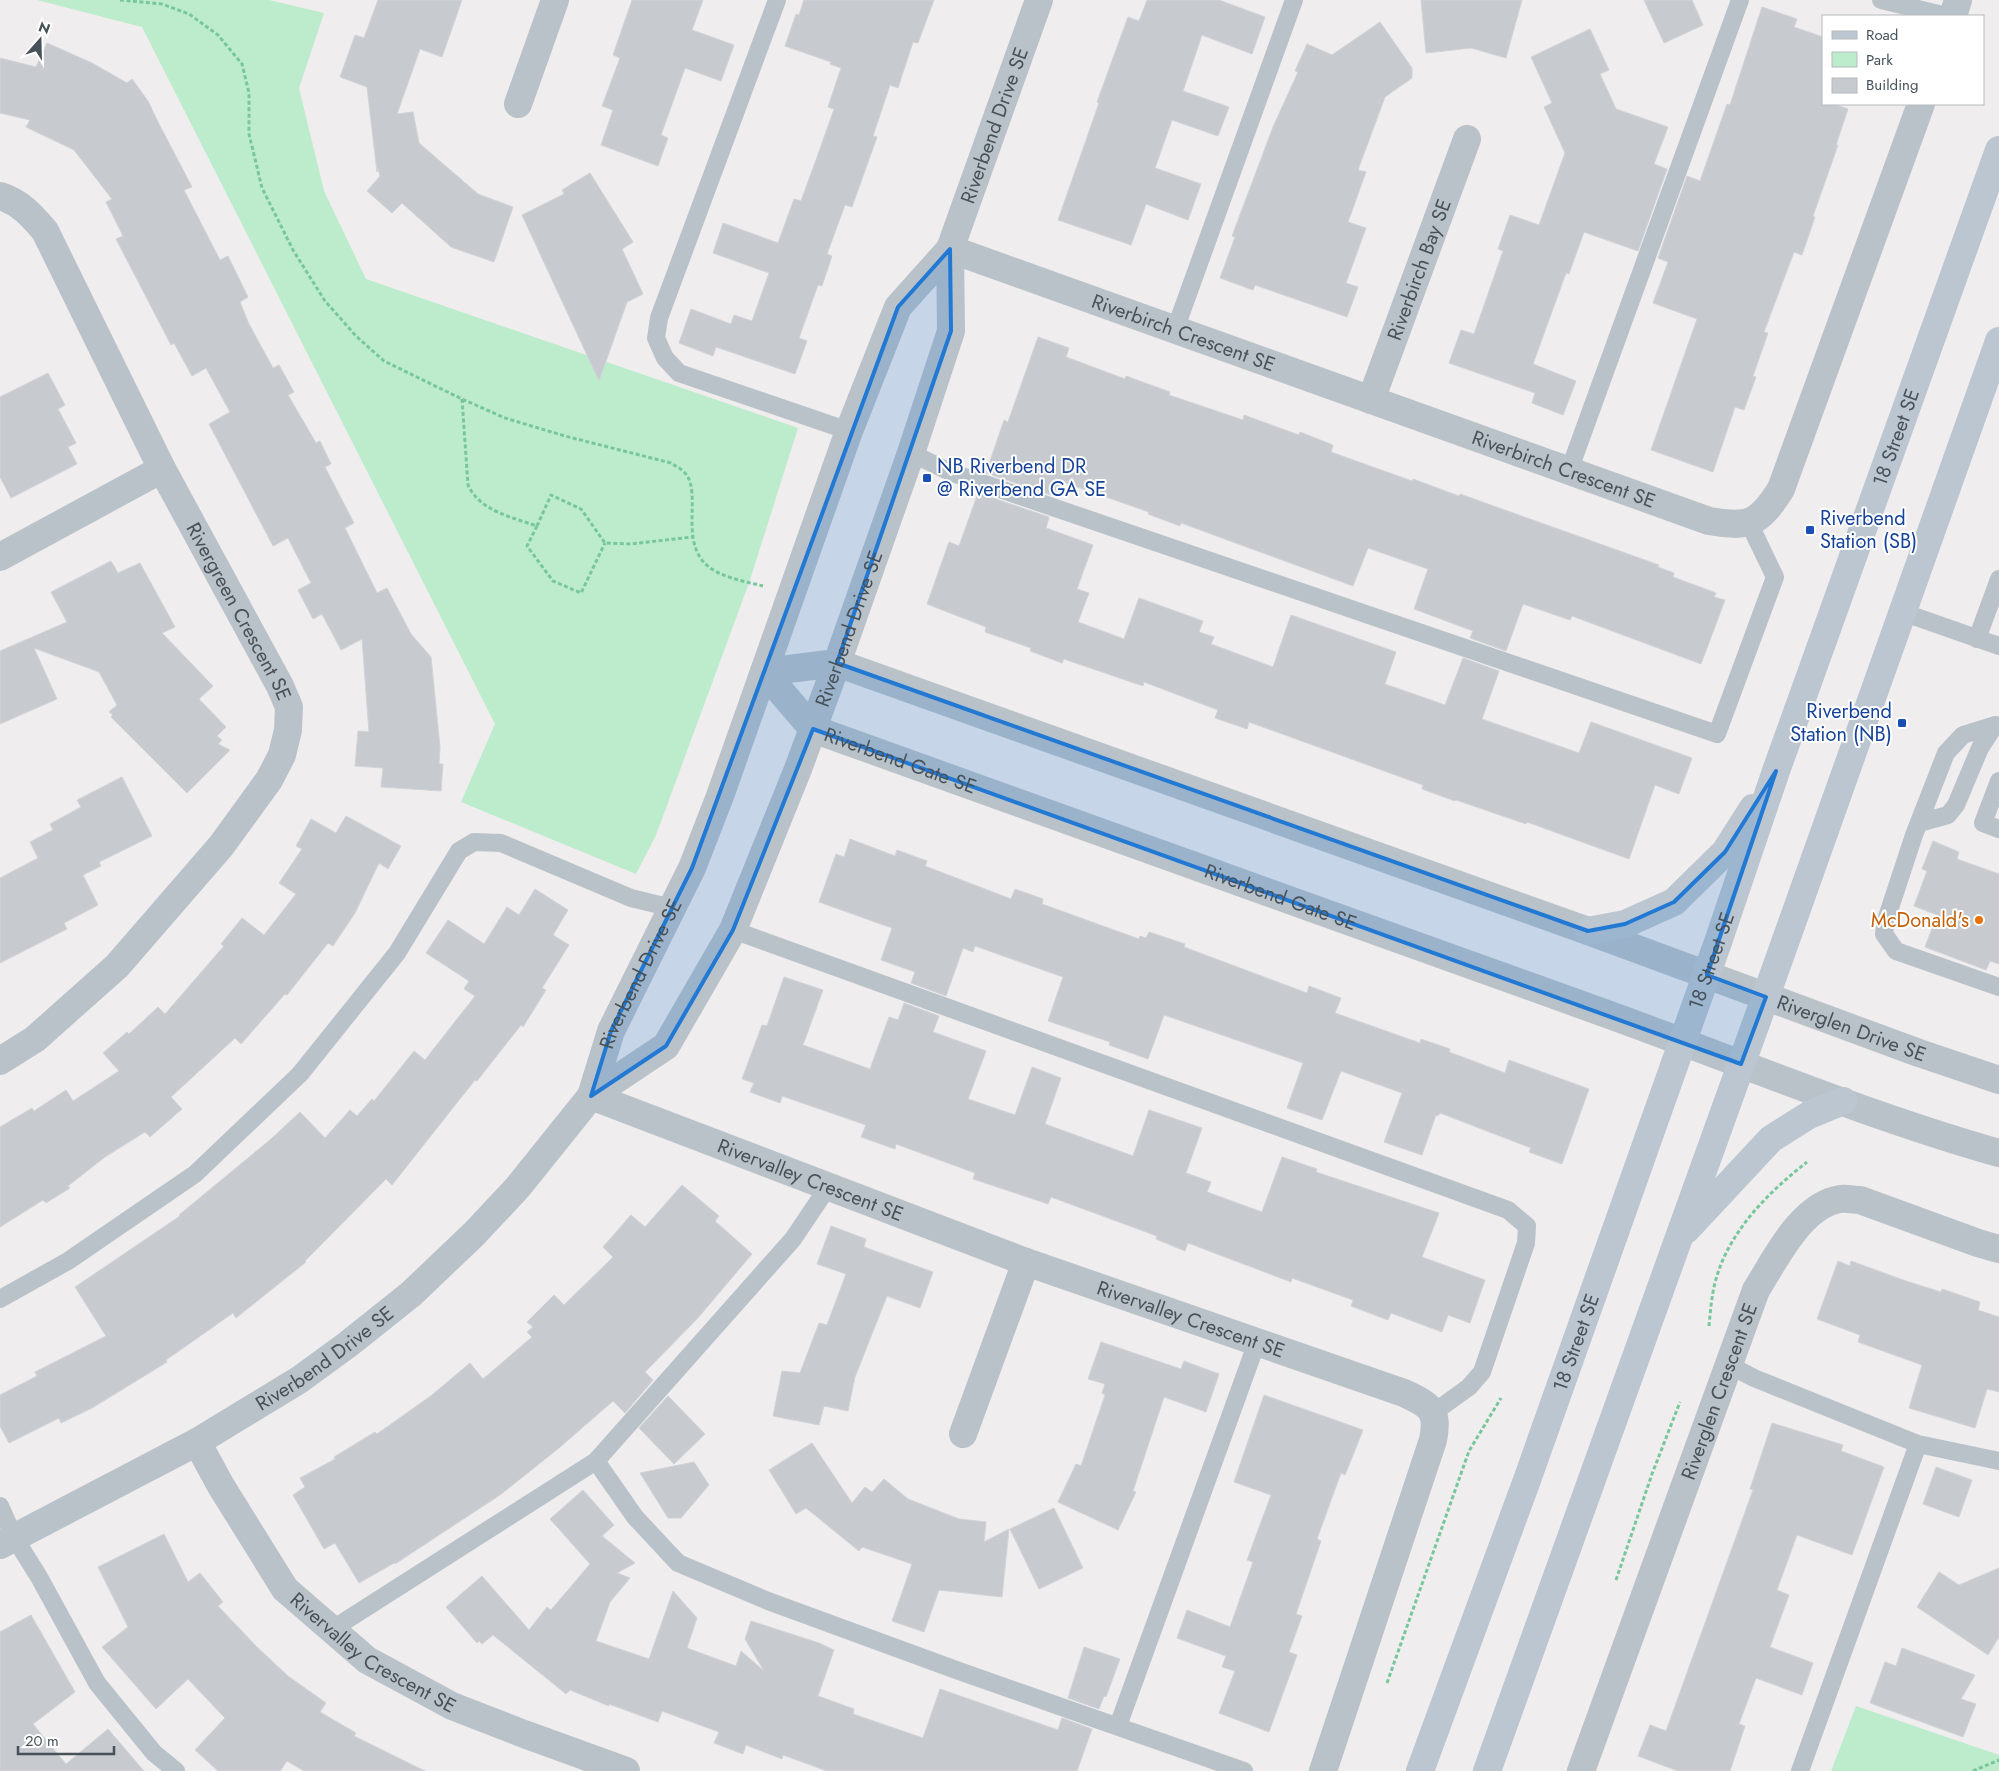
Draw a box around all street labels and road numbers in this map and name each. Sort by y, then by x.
street label: Riverbend Drive SE [953,43,1035,208]
street label: Riverbirch Bay SE [1380,195,1458,344]
street label: Riverbirch Crescent SE [1088,286,1279,379]
street label: 18 Street SE [1865,385,1927,490]
street label: Riverbirch Crescent SE [1468,423,1660,515]
street label: Rivergreen Crescent SE [179,517,299,705]
street label: Riverbend Drive SE [808,546,890,711]
street label: Riverbend Gate SE [820,720,981,801]
street label: Riverbend Gate SE [1200,856,1361,938]
street label: Riverbend Drive SE [592,894,689,1053]
street label: 18 Street SE [1681,908,1742,1014]
street label: Riverglen Drive SE [1773,987,1930,1069]
street label: Rivervalley Crescent SE [713,1131,908,1228]
street label: Rivervalley Crescent SE [1093,1273,1289,1365]
street label: 18 Street SE [1545,1290,1607,1395]
street label: Riverbend Drive SE [250,1299,400,1418]
street label: Riverglen Crescent SE [1674,1299,1765,1484]
street label: Rivervalley Crescent SE [284,1585,462,1720]

